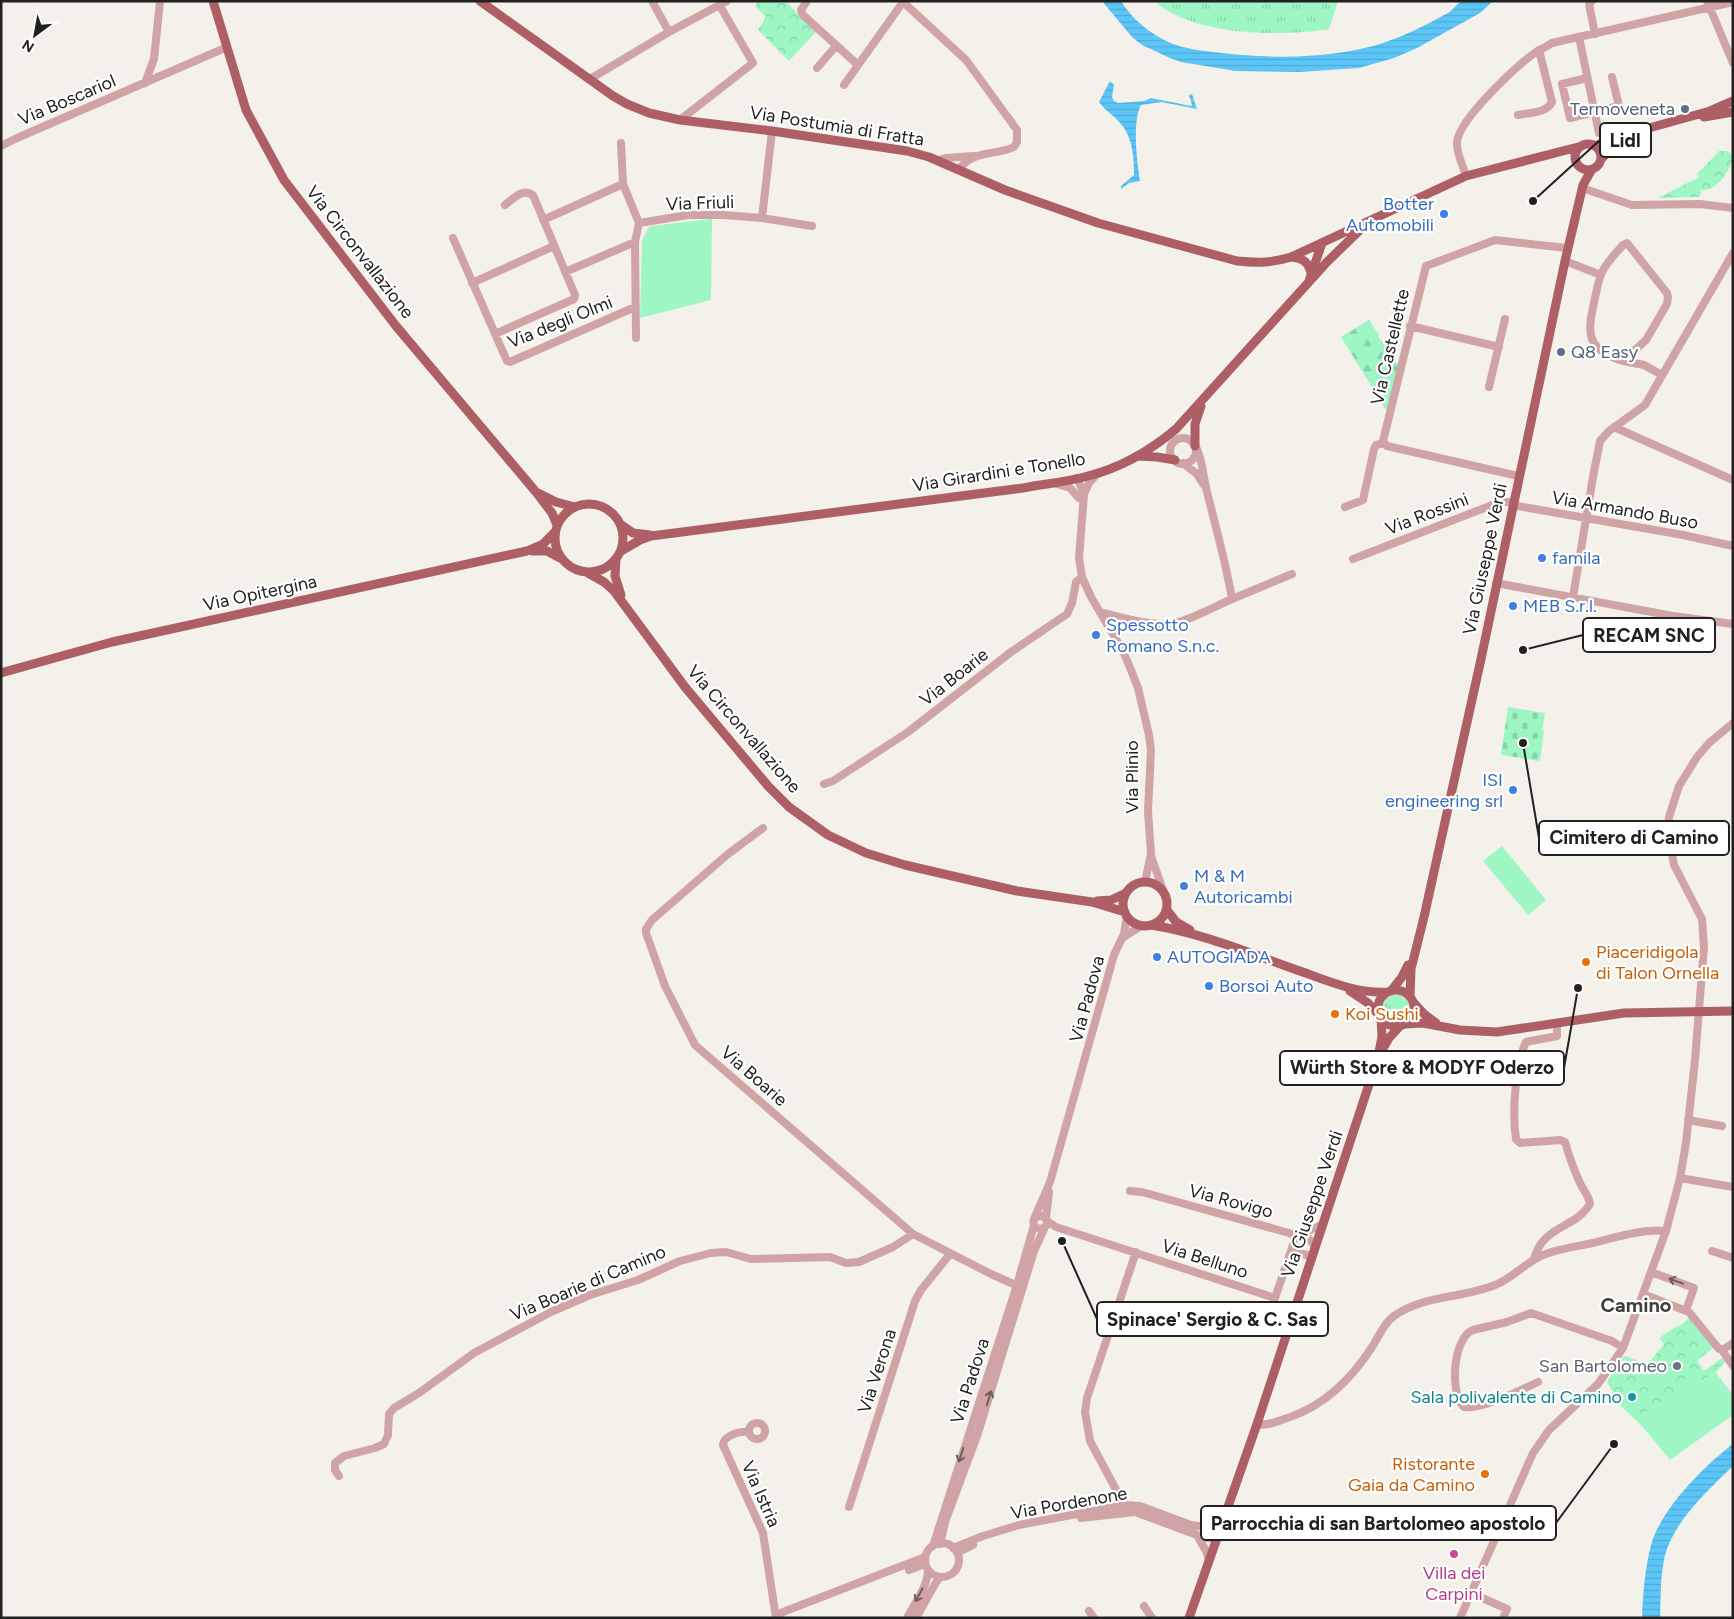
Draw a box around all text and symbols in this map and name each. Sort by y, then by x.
north arrow [10,10,60,60]
text: N [19,36,37,56]
street label: Via Boscariol [15,70,119,130]
place label: Termoveneta [1570,98,1675,120]
street label: Via Postumia di Fratta [748,101,926,151]
marker: Termoveneta [1679,103,1691,115]
callout: Lidl [1600,123,1651,157]
text: Lidl [1609,129,1641,152]
street label: Via Circonvallazione [301,181,419,323]
street label: Via Friuli [665,191,735,215]
place label: Botter Automobili [1346,193,1434,236]
marker: Botter Automobili [1438,208,1450,220]
street label: Via Castellette [1366,287,1414,407]
street label: Via degli Olmi [504,291,616,353]
place label: Q8 Easy [1571,341,1639,363]
marker: Q8 Easy [1555,346,1567,358]
street label: Via Girardini e Tonello [911,447,1087,497]
street label: Via Giuseppe Verdi [1458,481,1512,637]
street label: Via Armando Buso [1550,486,1700,534]
street label: Via Rossini [1382,488,1472,540]
place label: famila [1552,547,1600,569]
marker: famila [1536,552,1548,564]
street label: Via Opitergina [201,570,319,616]
place label: MEB S.r.l. [1523,595,1597,617]
marker: MEB S.r.l. [1507,600,1519,612]
place label: Spessotto Romano S.n.c. [1106,614,1219,657]
callout: RECAM SNC [1583,618,1715,652]
text: RECAM SNC [1593,624,1705,647]
marker: Spessotto Romano S.n.c. [1090,629,1102,641]
street label: Via Boarie [915,643,993,711]
street label: Via Circonvallazione [682,661,806,798]
street label: Via Plinio [1121,740,1143,814]
place label: ISI engineering srl [1385,769,1503,812]
marker: ISI engineering srl [1507,784,1519,796]
callout: Cimitero di Camino [1539,821,1729,855]
text: Cimitero di Camino [1549,826,1719,849]
place label: M & M Autoricambi [1194,865,1293,908]
marker: M & M Autoricambi [1178,880,1190,892]
place label: Piaceridigola di Talon Ornella [1596,941,1719,984]
place label: AUTOGIADA [1167,946,1271,968]
marker: AUTOGIADA [1151,951,1163,963]
street label: Via Padova [1065,953,1109,1045]
marker: Piaceridigola di Talon Ornella [1580,956,1592,968]
place label: Borsoi Auto [1219,975,1313,997]
marker: Borsoi Auto [1203,980,1215,992]
place label: Koi Sushi [1345,1003,1419,1025]
marker: Koi Sushi [1329,1008,1341,1020]
street label: Via Boarie [716,1041,792,1111]
callout: Würth Store & MODYF Oderzo [1280,1051,1564,1085]
text: Würth Store & MODYF Oderzo [1290,1056,1554,1079]
street label: Via Giuseppe Verdi [1276,1127,1348,1281]
street label: Via Rovigo [1186,1179,1276,1223]
street label: Via Belluno [1159,1235,1251,1283]
street label: Via Boarie di Camino [507,1240,669,1326]
one-way arrow [1669,1276,1684,1285]
district label: Camino [1601,1293,1672,1317]
callout: Spinace' Sergio & C. Sas [1097,1302,1328,1336]
text: Spinace' Sergio & C. Sas [1107,1308,1317,1331]
street label: Via Verona [853,1326,901,1416]
street label: Via Padova [946,1335,994,1427]
place label: San Bartolomeo [1539,1355,1667,1377]
marker: San Bartolomeo [1671,1360,1683,1372]
place label: Sala polivalente di Camino [1410,1386,1622,1408]
one-way arrow [984,1390,994,1406]
marker: Sala polivalente di Camino [1626,1391,1638,1403]
one-way arrow [956,1447,966,1463]
place label: Ristorante Gaia da Camino [1348,1453,1475,1496]
street label: Via Istria [737,1458,785,1530]
marker: Ristorante Gaia da Camino [1479,1468,1491,1480]
street label: Via Pordenone [1009,1482,1129,1524]
callout: Parrocchia di san Bartolomeo apostolo [1201,1506,1556,1540]
text: Parrocchia di san Bartolomeo apostolo [1211,1512,1545,1535]
marker: Villa dei Carpini [1448,1548,1460,1560]
place label: Villa dei Carpini [1423,1562,1485,1605]
one-way arrow [914,1587,924,1602]

